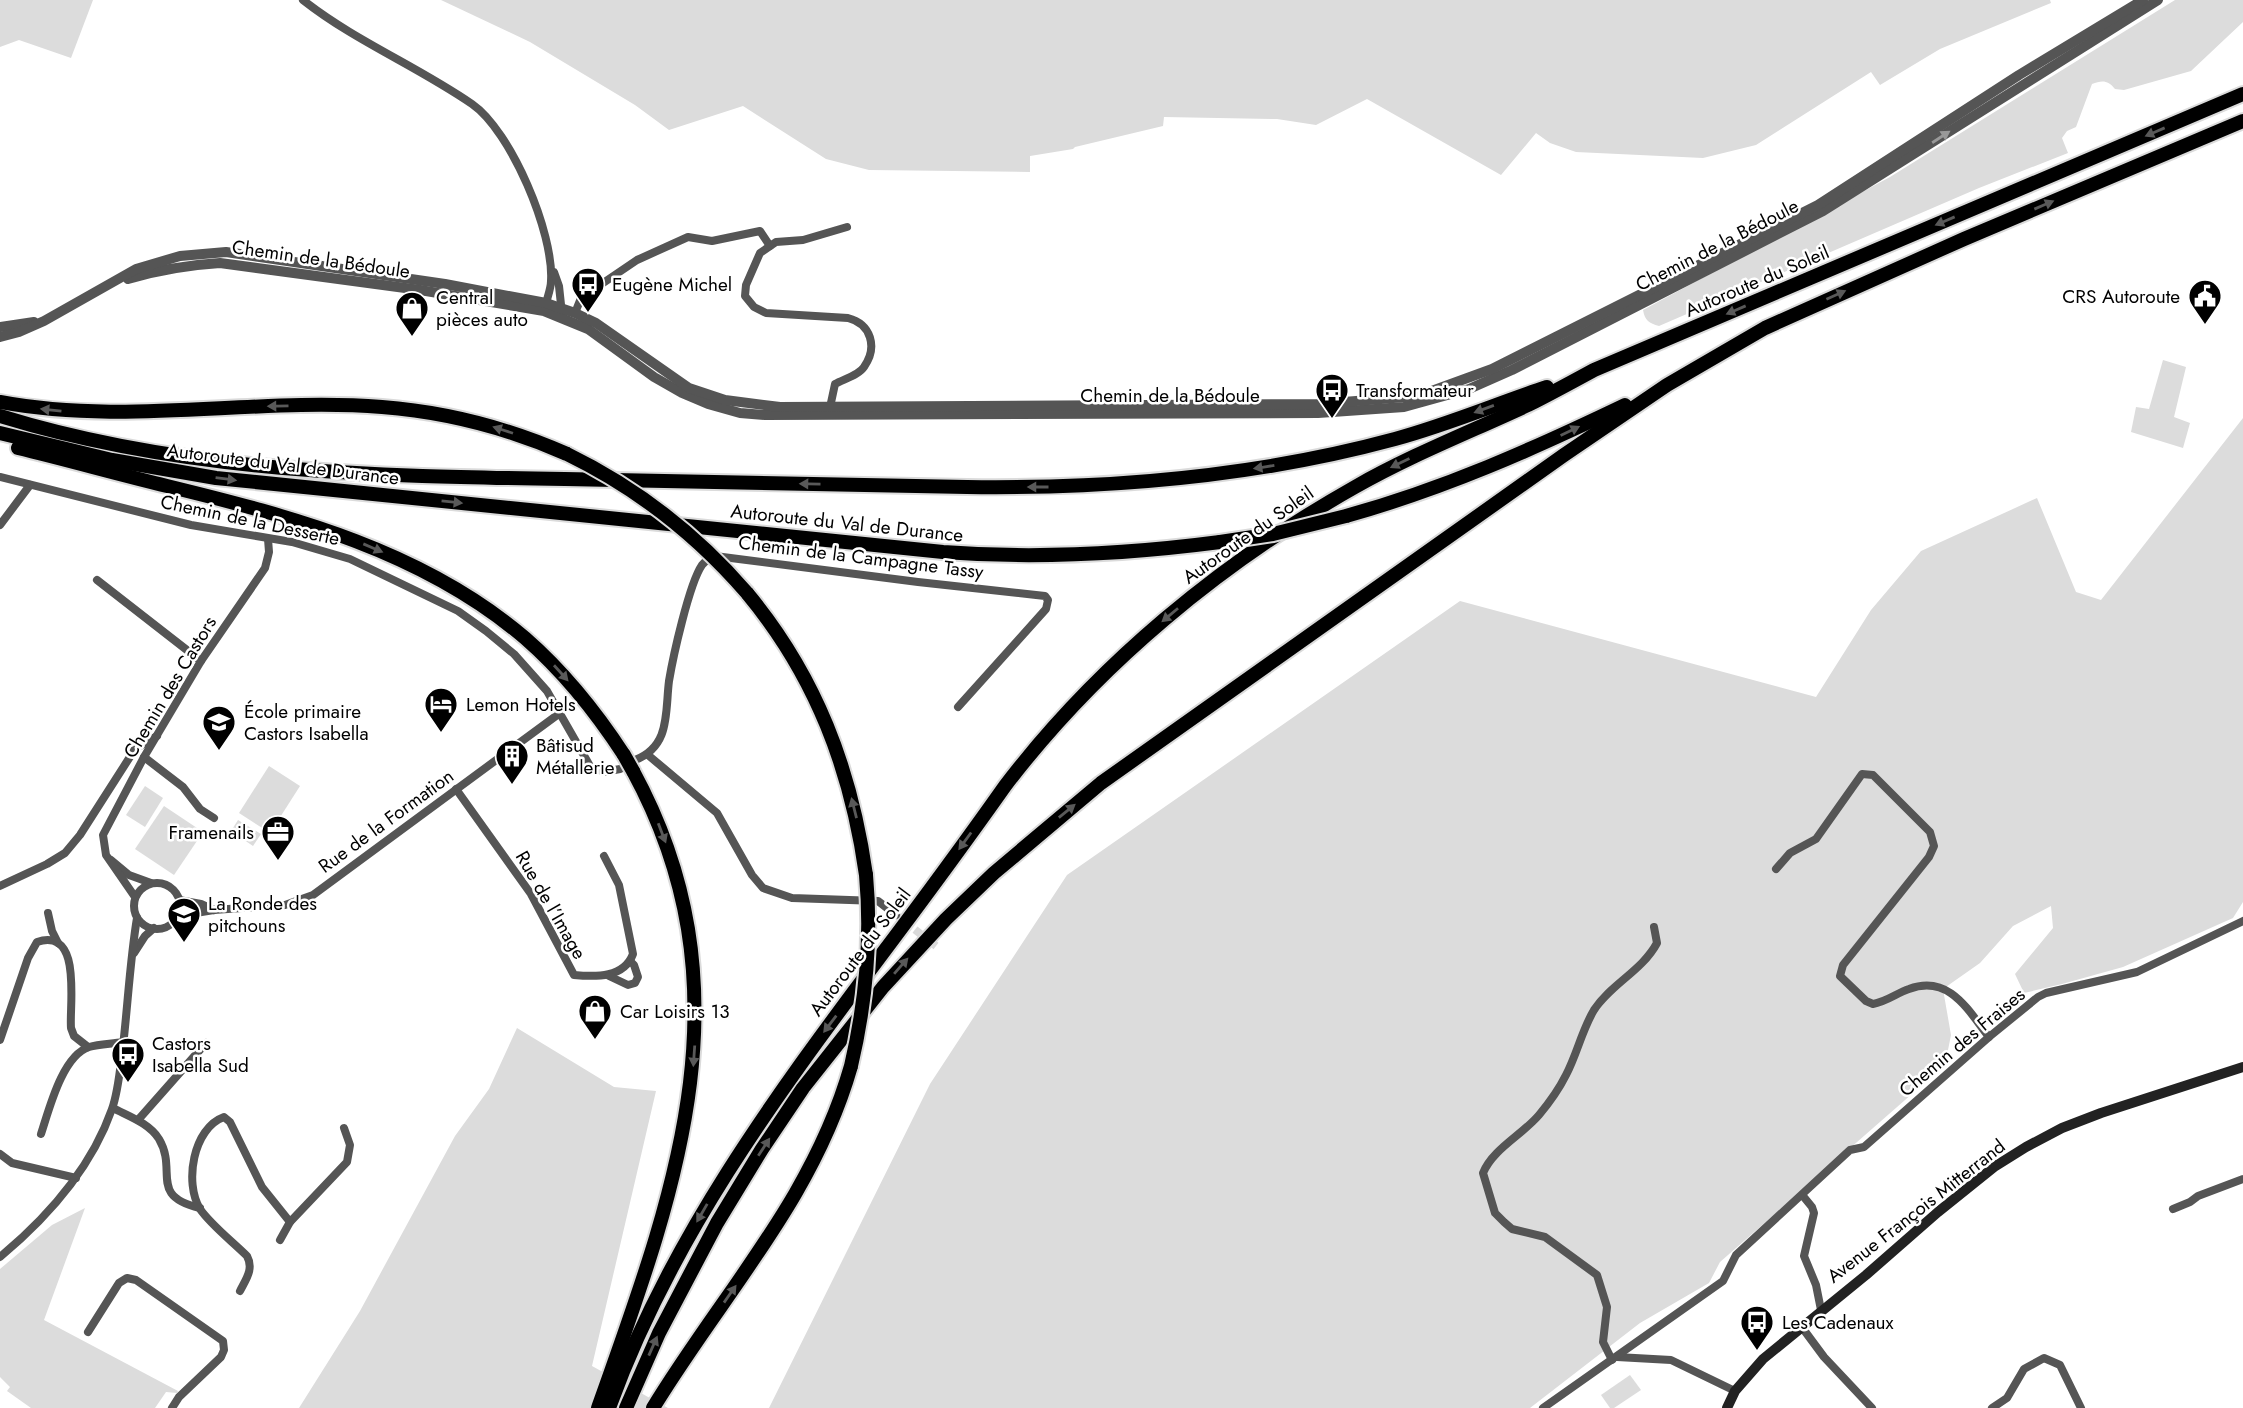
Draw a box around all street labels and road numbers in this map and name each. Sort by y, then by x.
street label: Chemin de la Bédoule [1631,192,1803,298]
street label: Chemin de la Bédoule [230,233,412,285]
street label: Autoroute du Soleil [1681,238,1833,324]
street label: Chemin de la Bédoule [1080,382,1260,409]
street label: Autoroute du Val de Durance [165,436,401,492]
street label: Autoroute du Soleil [1177,480,1319,590]
street label: Chemin de la Desserte [158,488,342,552]
street label: Autoroute du Val de Durance [729,497,965,549]
street label: Chemin de la Campagne Tassy [737,529,986,586]
street label: Chemin des Castors [117,611,223,763]
street label: Rue de la Formation [313,763,459,879]
street label: Rue de l’Image [509,846,593,964]
street label: Autoroute du Soleil [803,882,917,1022]
street label: Chemin des Fraises [1893,981,2031,1103]
street label: Avenue François Mitterrand [1821,1133,2011,1289]

